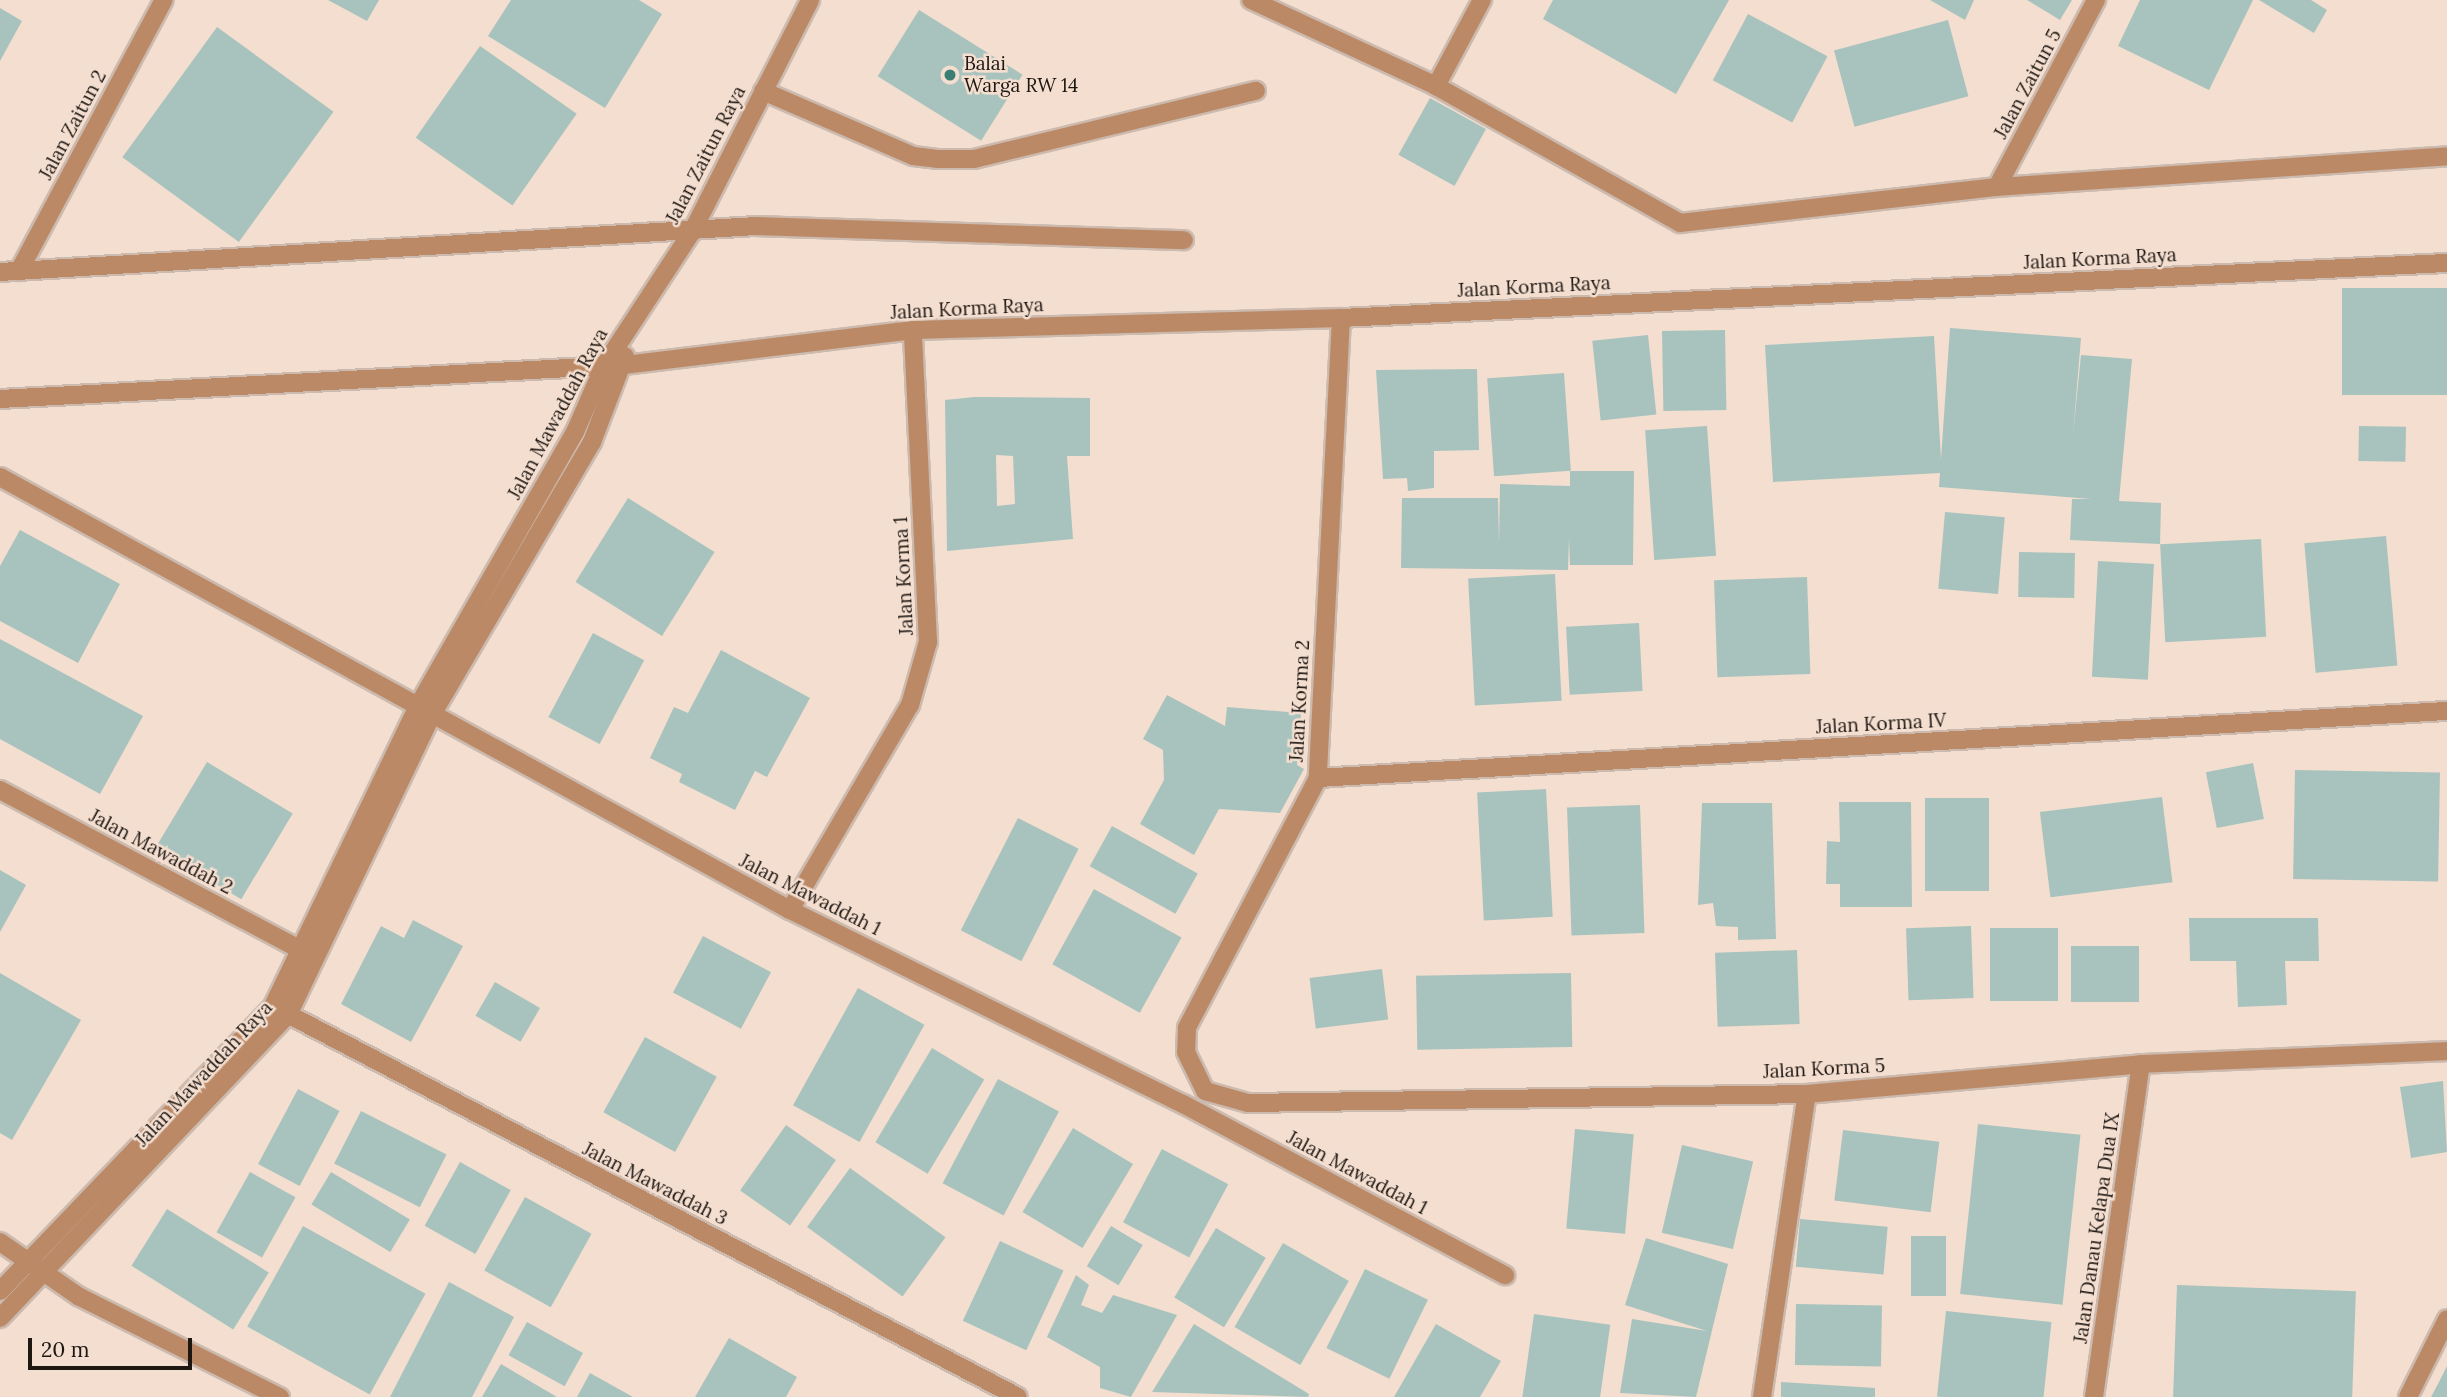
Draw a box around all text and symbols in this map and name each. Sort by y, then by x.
street label: Jalan Zaitun 5 [1990,25,2066,143]
place label: Balai Warga RW 14 [964,53,1078,97]
street label: Jalan Zaitun 2 [35,66,111,184]
marker: Balai Warga RW 14 [942,67,958,83]
street label: Jalan Zaitun Raya [661,82,751,228]
street label: Jalan Korma Raya [2023,244,2177,274]
street label: Jalan Korma Raya [1457,272,1611,302]
street label: Jalan Korma Raya [890,294,1044,324]
street label: Jalan Mawaddah Raya [503,325,613,503]
street label: Jalan Korma 1 [890,516,918,636]
street label: Jalan Korma 2 [1285,639,1315,763]
street label: Jalan Korma IV [1815,709,1947,739]
street label: Jalan Mawaddah 2 [85,805,237,899]
street label: Jalan Mawaddah 1 [735,849,885,941]
street label: Jalan Mawaddah Raya [131,997,277,1151]
street label: Jalan Korma 5 [1762,1054,1886,1084]
street label: Jalan Danau Kelapa Dua IX [2070,1111,2124,1345]
street label: Jalan Mawaddah 1 [1283,1126,1431,1220]
street label: Jalan Mawaddah 3 [579,1138,731,1230]
scale bar [32,1324,196,1368]
text: 20 m [41,1336,90,1363]

